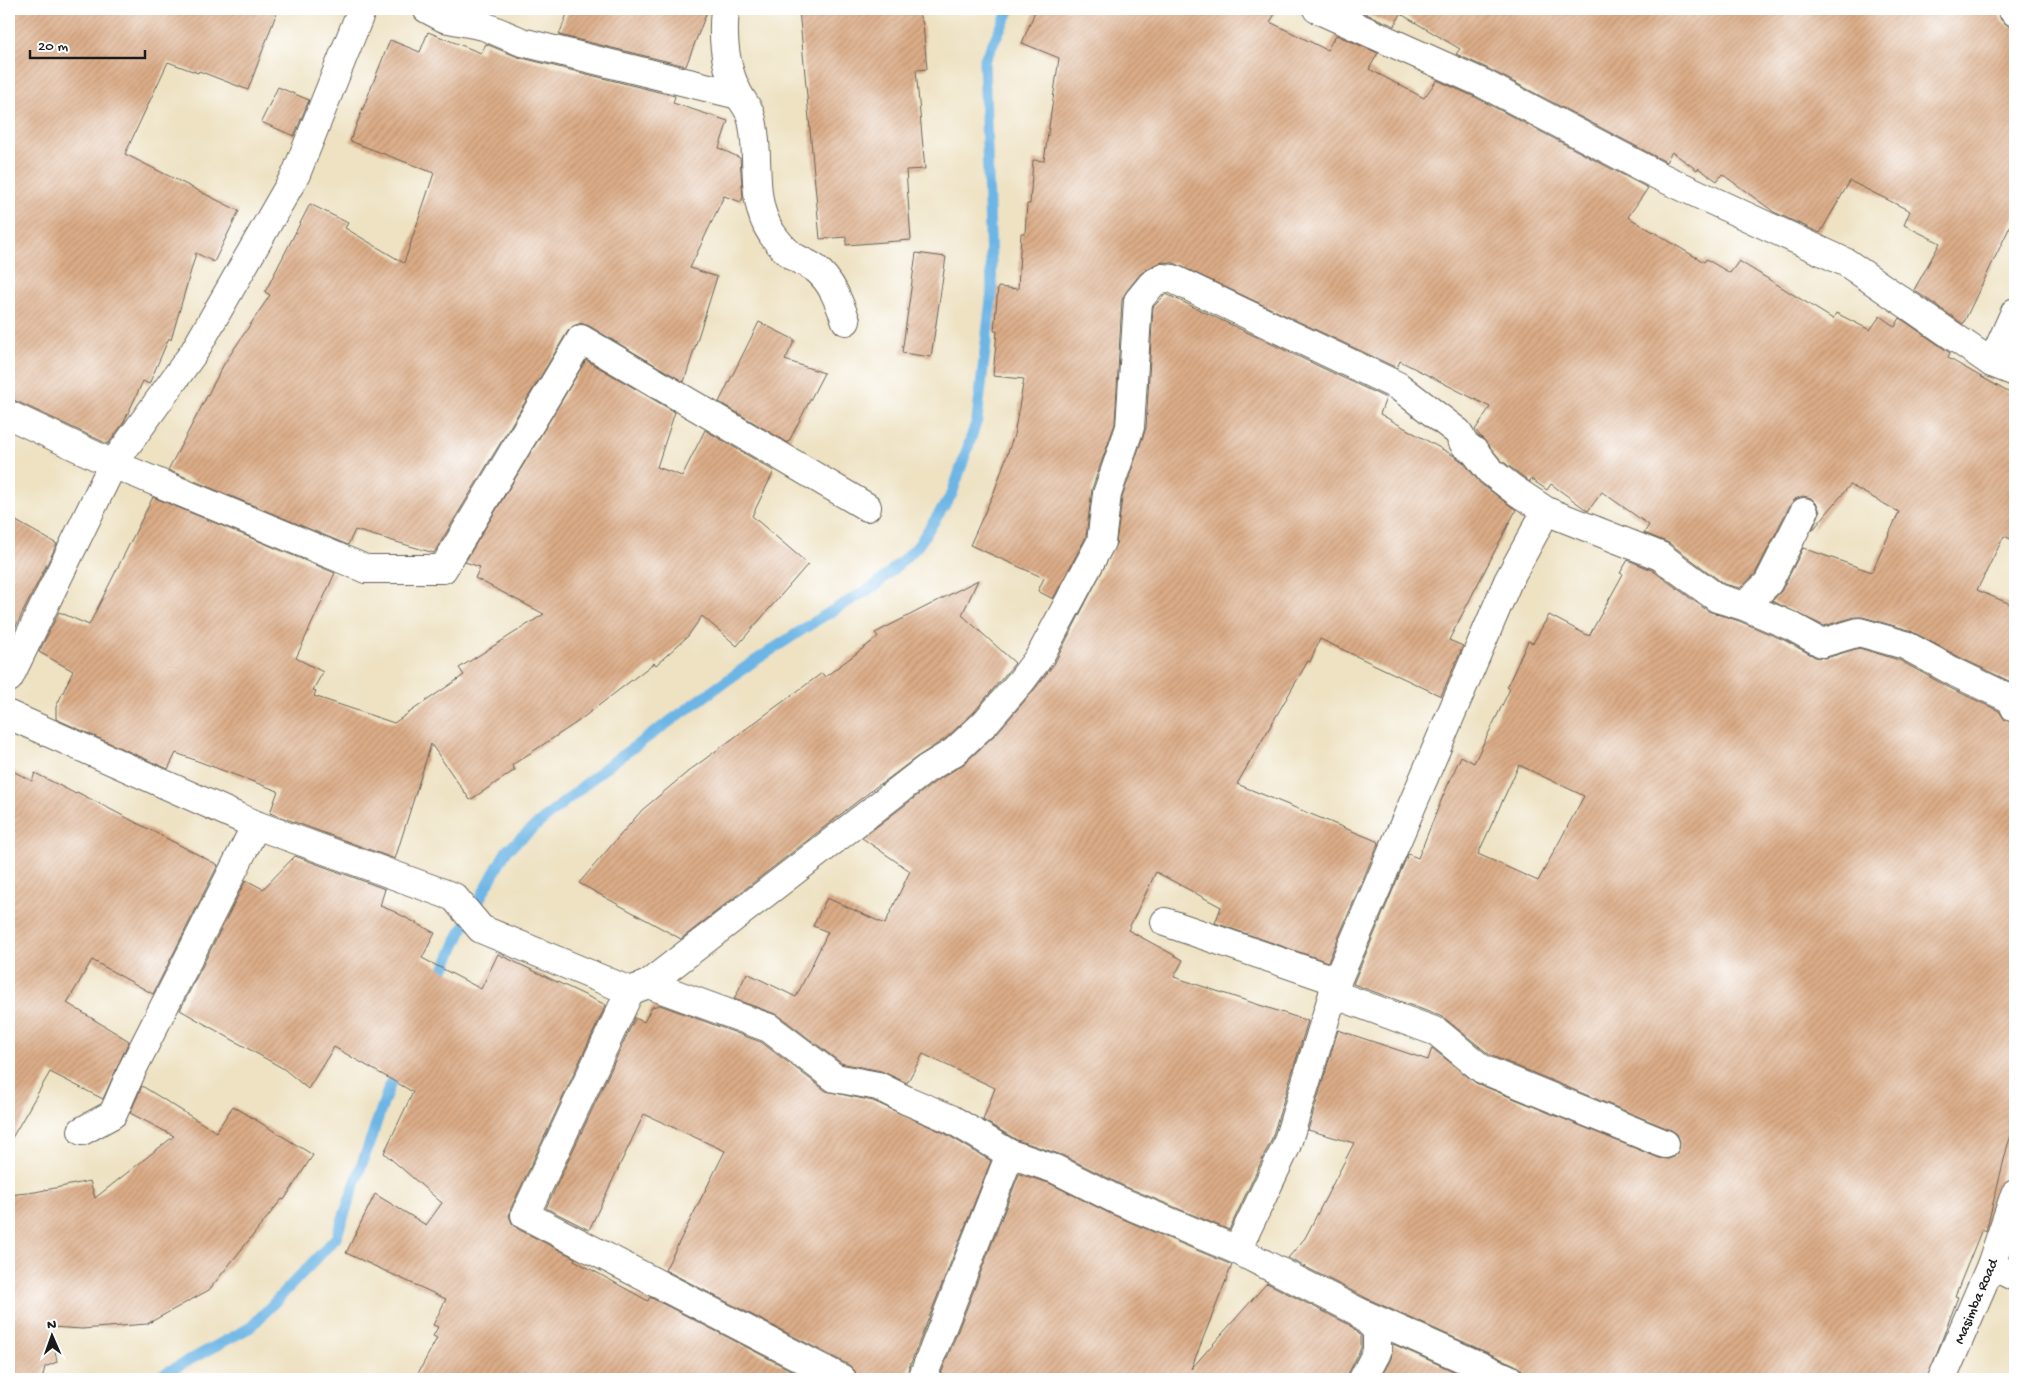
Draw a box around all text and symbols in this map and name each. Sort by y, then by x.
scale bar [30,28,145,60]
text: 20 m [38,38,68,56]
street label: Masimba Road [1951,1255,2003,1347]
north arrow [28,1310,78,1360]
text: N [47,1317,56,1334]

